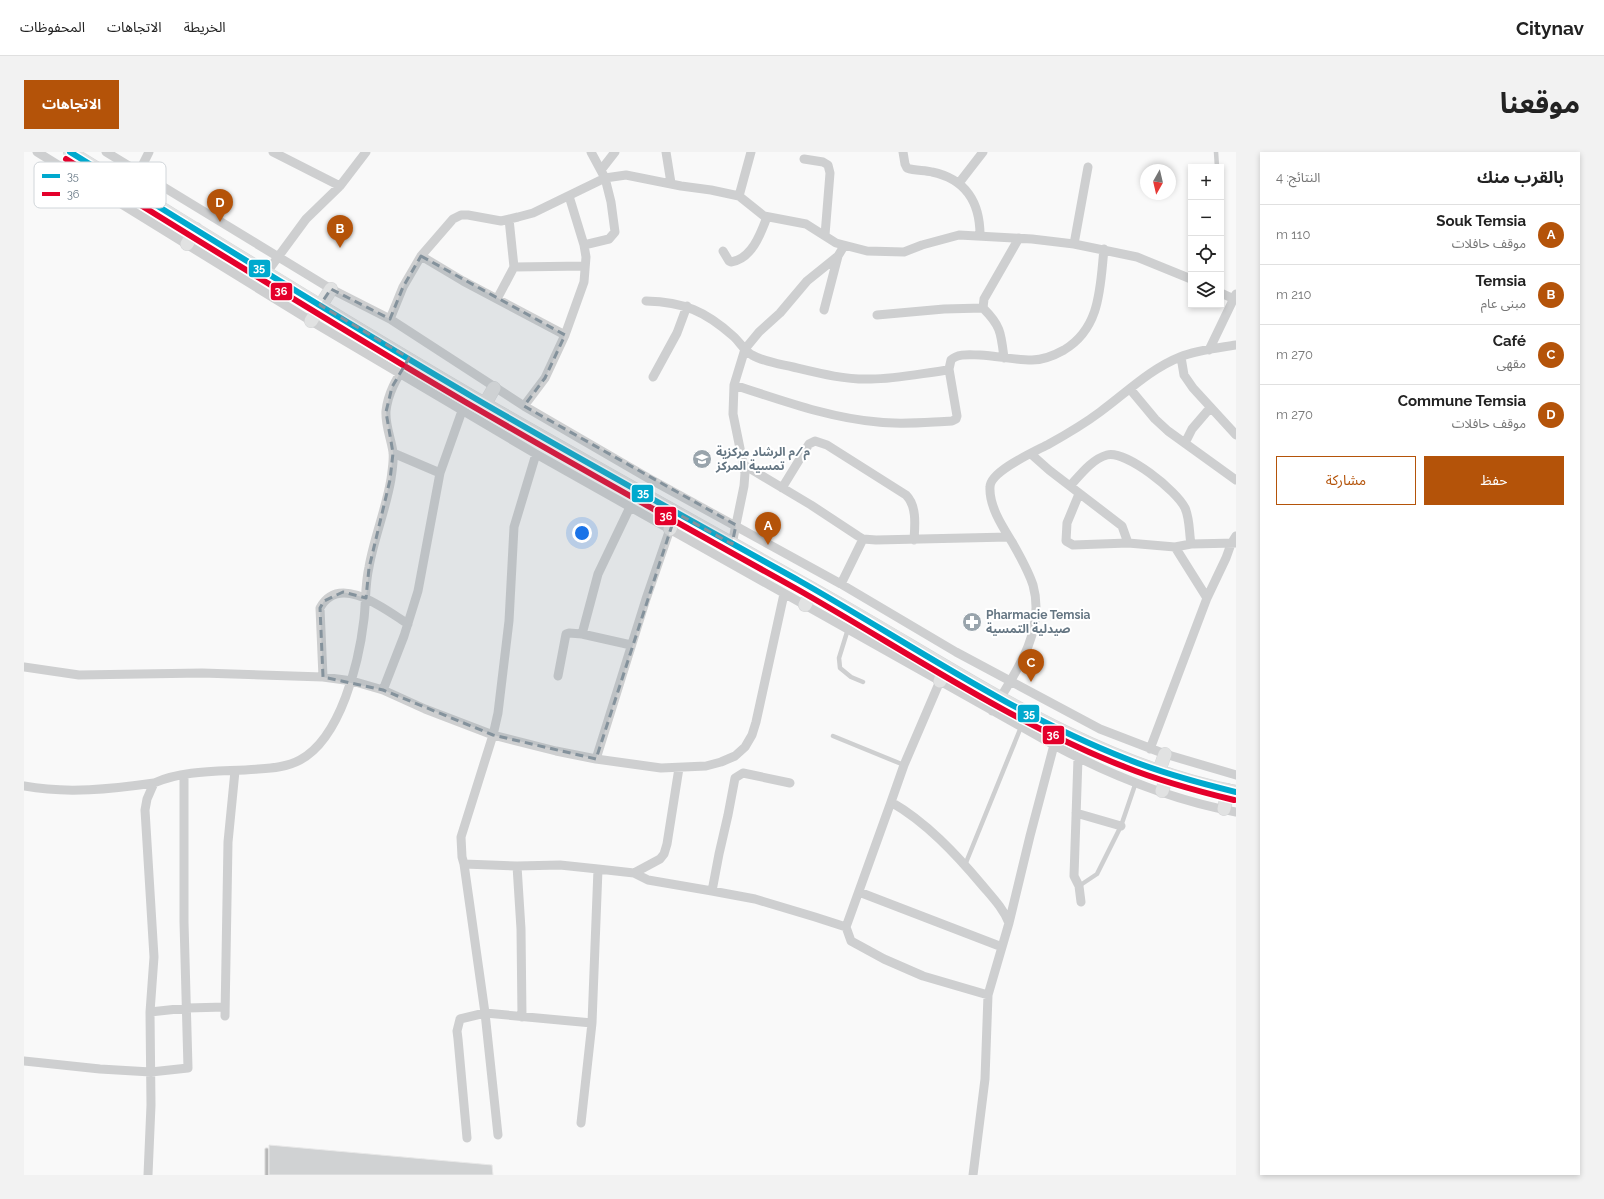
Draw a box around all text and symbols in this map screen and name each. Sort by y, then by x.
text: Citynav [1516,17,1584,39]
text: المحفوظات [20,19,85,35]
text: الاتجاهات [107,19,162,35]
text: الخريطة [184,19,226,35]
button: الاتجاهات [24,80,119,129]
text: موقعنا [1500,87,1580,120]
legend [34,162,166,208]
north arrow [1140,164,1176,200]
map controls [1188,164,1224,308]
button: + [1188,164,1224,200]
text: بالقرب منك [1477,167,1564,187]
text: 35 [67,170,79,183]
text: النتائج: 4 [1276,170,1320,185]
text: 36 [67,188,80,201]
pin: D [207,189,233,222]
button: − [1188,200,1224,236]
text: Souk Temsia [1436,212,1526,230]
pin: B [327,215,353,248]
text: 110 m [1276,227,1310,242]
text: A [1547,227,1555,242]
button: locate [1188,236,1224,272]
text: موقف حافلات [1452,236,1526,251]
line badge: 35 [248,259,271,278]
text: 35 [253,262,265,275]
button: layers [1188,272,1224,308]
text: Temsia [1475,272,1526,290]
line badge: 36 [270,282,293,301]
text: 36 [275,285,288,298]
text: 210 m [1276,287,1312,302]
text: B [1547,287,1555,302]
text: مبنى عام [1481,296,1526,311]
text: Café [1493,332,1526,350]
text: 270 m [1276,347,1313,362]
text: C [1547,347,1555,362]
text: مقهى [1497,356,1526,371]
text: Commune Temsia [1398,392,1526,410]
text: 270 m [1276,407,1313,422]
text: D [1546,407,1556,422]
text: موقف حافلات [1452,416,1526,431]
place label: م/م الرشاد مركزية تمسية المركز [715,445,810,473]
school or university icon: م/م الرشاد مركزية تمسية المركز [691,448,713,470]
button: مشاركة [1276,456,1416,505]
button: حفظ [1424,456,1564,505]
line badge: 35 [631,484,654,503]
text: 35 [637,487,649,500]
line badge: 36 [654,506,677,526]
text: 36 [660,510,673,523]
pin: A [755,512,781,545]
your location [572,523,592,543]
place label: Pharmacie Temsia صيدلية التمسية [986,608,1090,636]
pharmacy icon: Pharmacie Temsia صيدلية التمسية [961,611,983,633]
pin: C [1018,649,1044,682]
line badge: 35 [1017,704,1040,723]
text: 35 [1023,708,1035,721]
line badge: 36 [1042,725,1065,745]
text: 36 [1047,729,1060,742]

